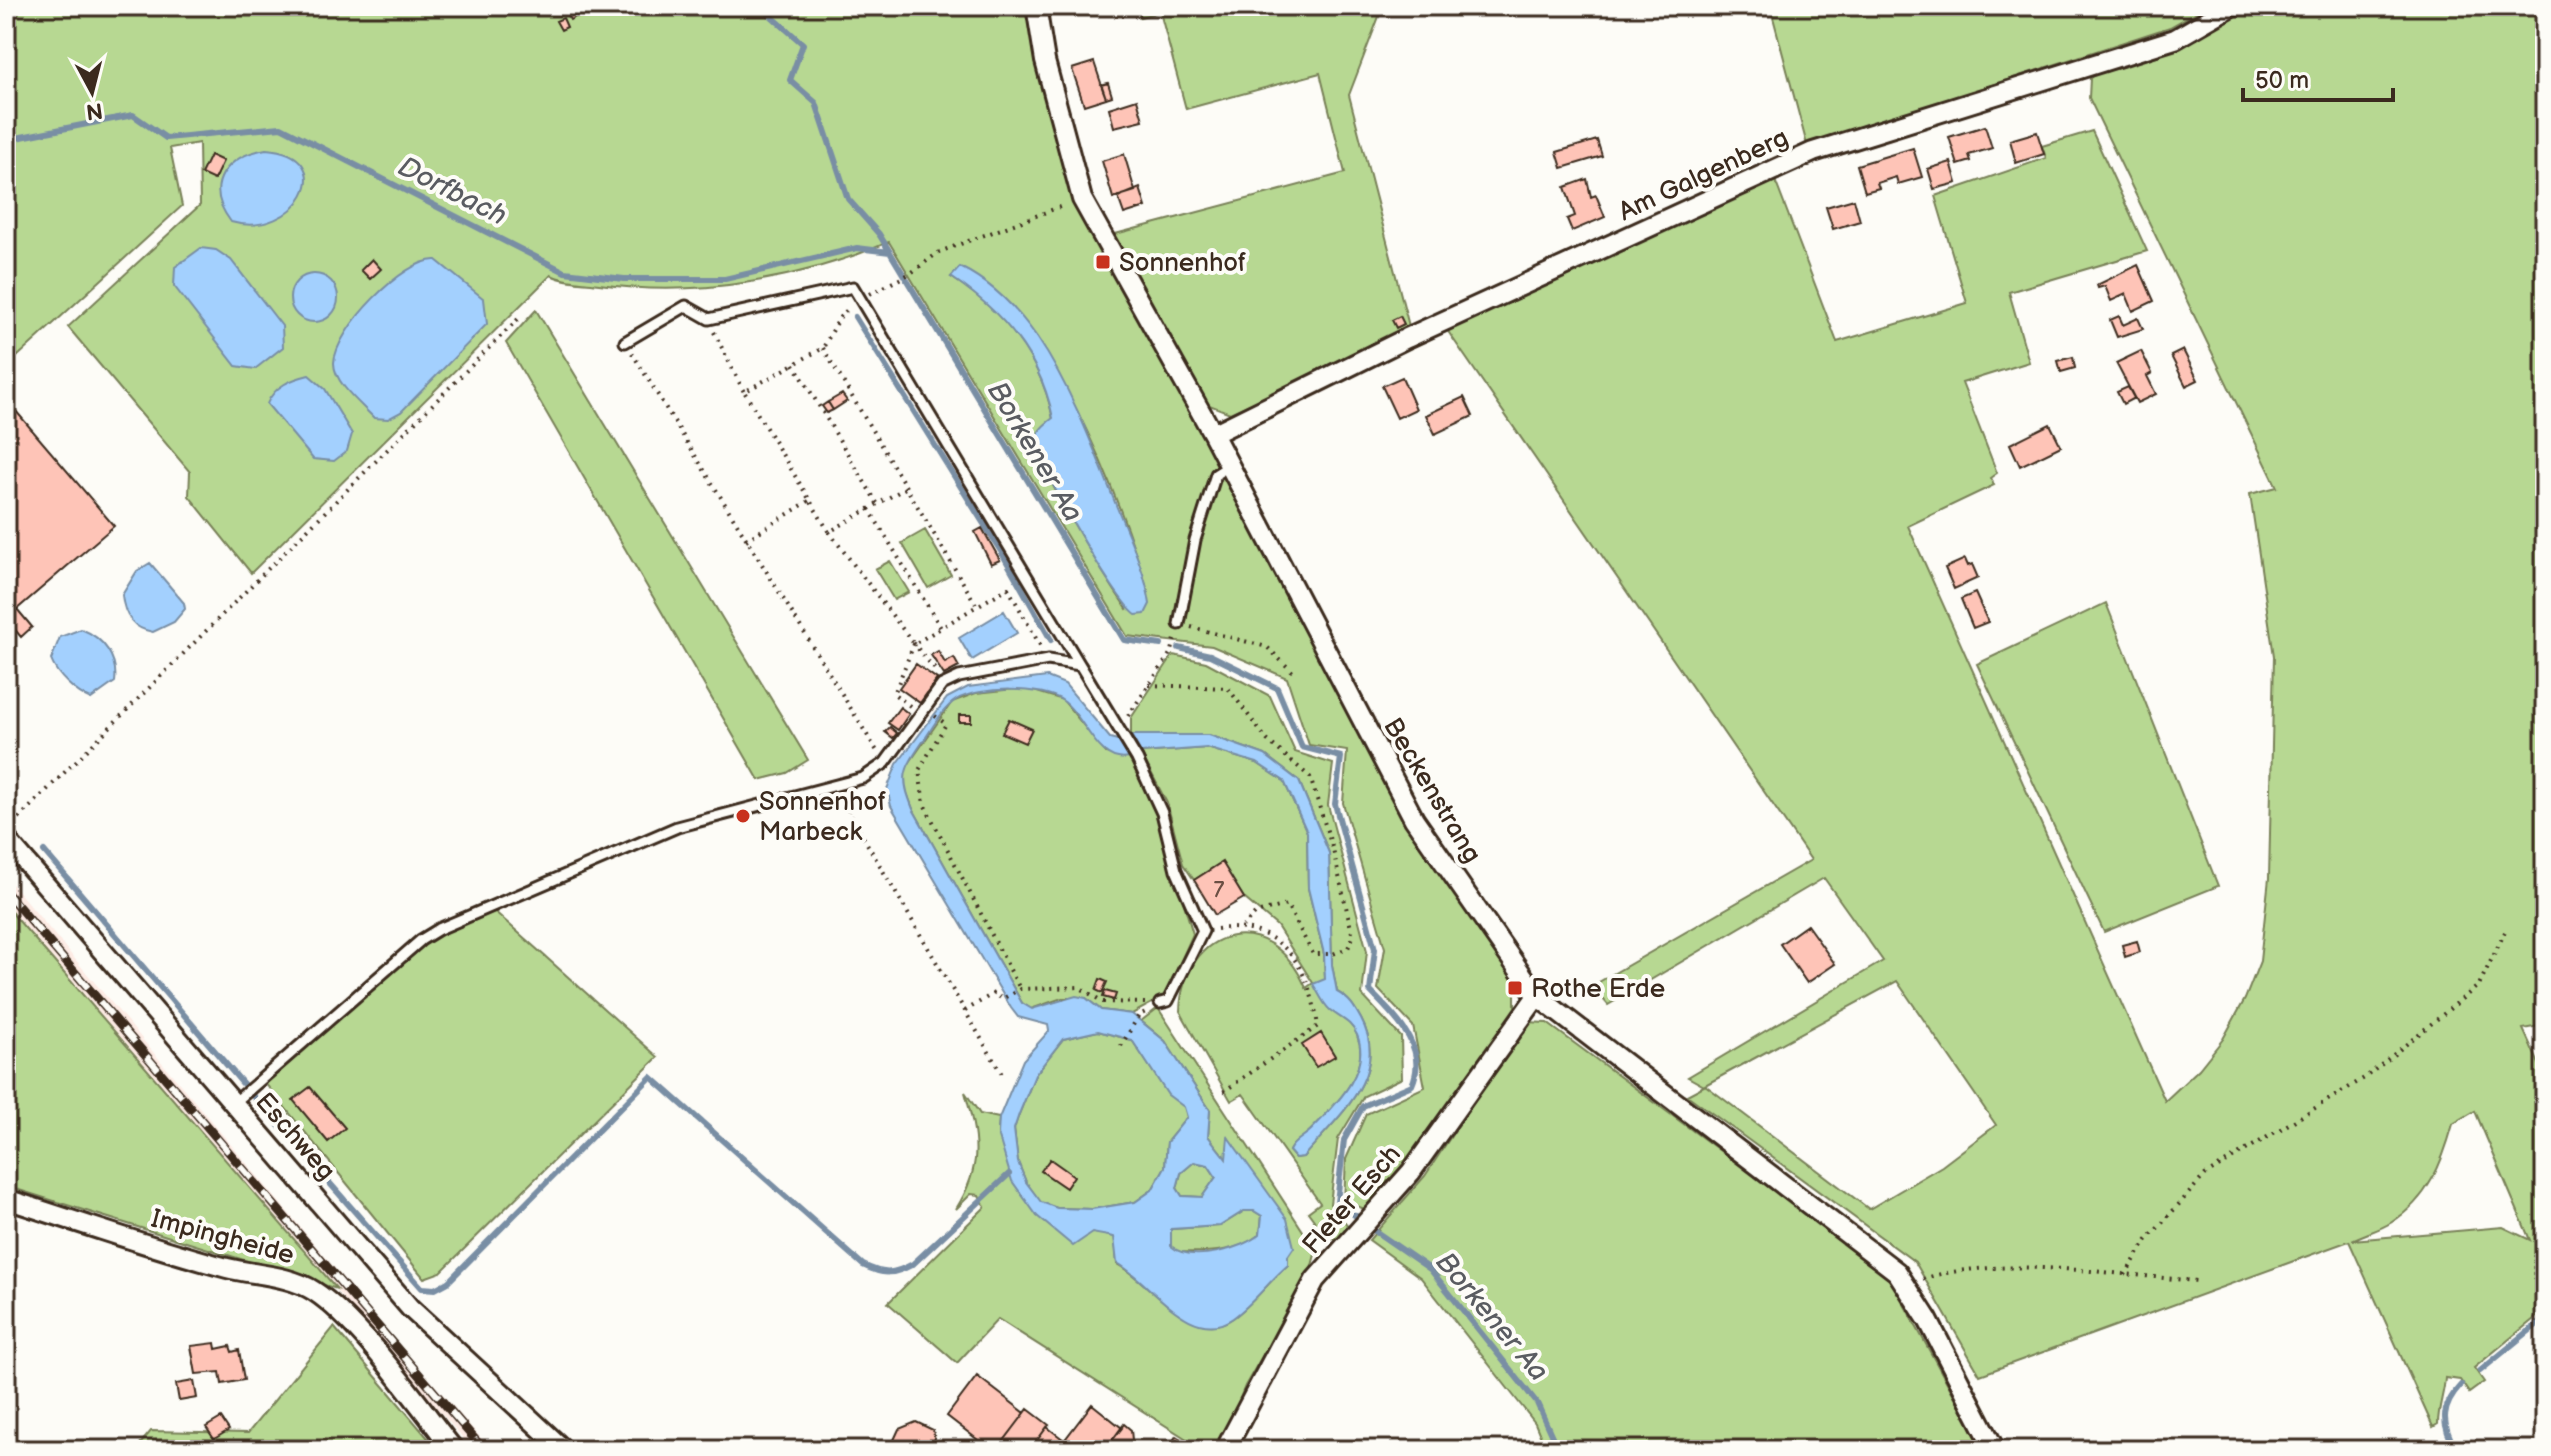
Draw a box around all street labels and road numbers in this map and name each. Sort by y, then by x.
street label: Am Galgenberg [1614,123,1793,228]
street label: Beckenstrang [1376,713,1487,869]
street label: Eschweg [248,1087,341,1187]
street label: Fleter Esch [1297,1139,1408,1261]
street label: Impingheide [148,1204,297,1271]

